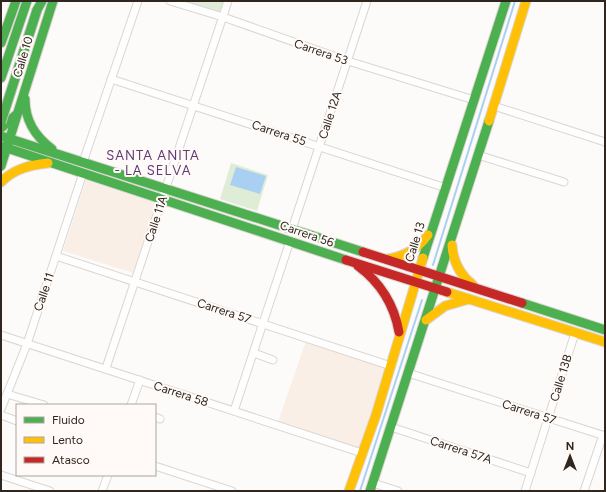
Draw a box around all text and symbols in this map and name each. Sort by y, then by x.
street label: Calle 10 [10,34,36,79]
street label: Carrera 53 [292,36,350,68]
street label: Calle 12A [316,89,344,141]
street label: Carrera 55 [250,118,308,148]
district label: SANTA ANITA - LA SELVA [106,148,200,178]
street label: Calle 11A [142,194,170,244]
street label: Carrera 56 [278,218,336,250]
street label: Calle 13 [402,220,428,264]
street label: Calle 11 [31,271,57,313]
street label: Carrera 57 [195,296,253,326]
street label: Calle 13B [547,353,575,403]
street label: Carrera 58 [152,379,210,409]
street label: Carrera 57 [500,397,558,427]
legend [16,404,156,476]
text: Fluido [52,413,85,427]
text: Lento [52,433,83,447]
street label: Carrera 57A [428,433,494,467]
north arrow [550,436,590,476]
text: N [566,440,574,453]
text: Atasco [52,453,90,467]

